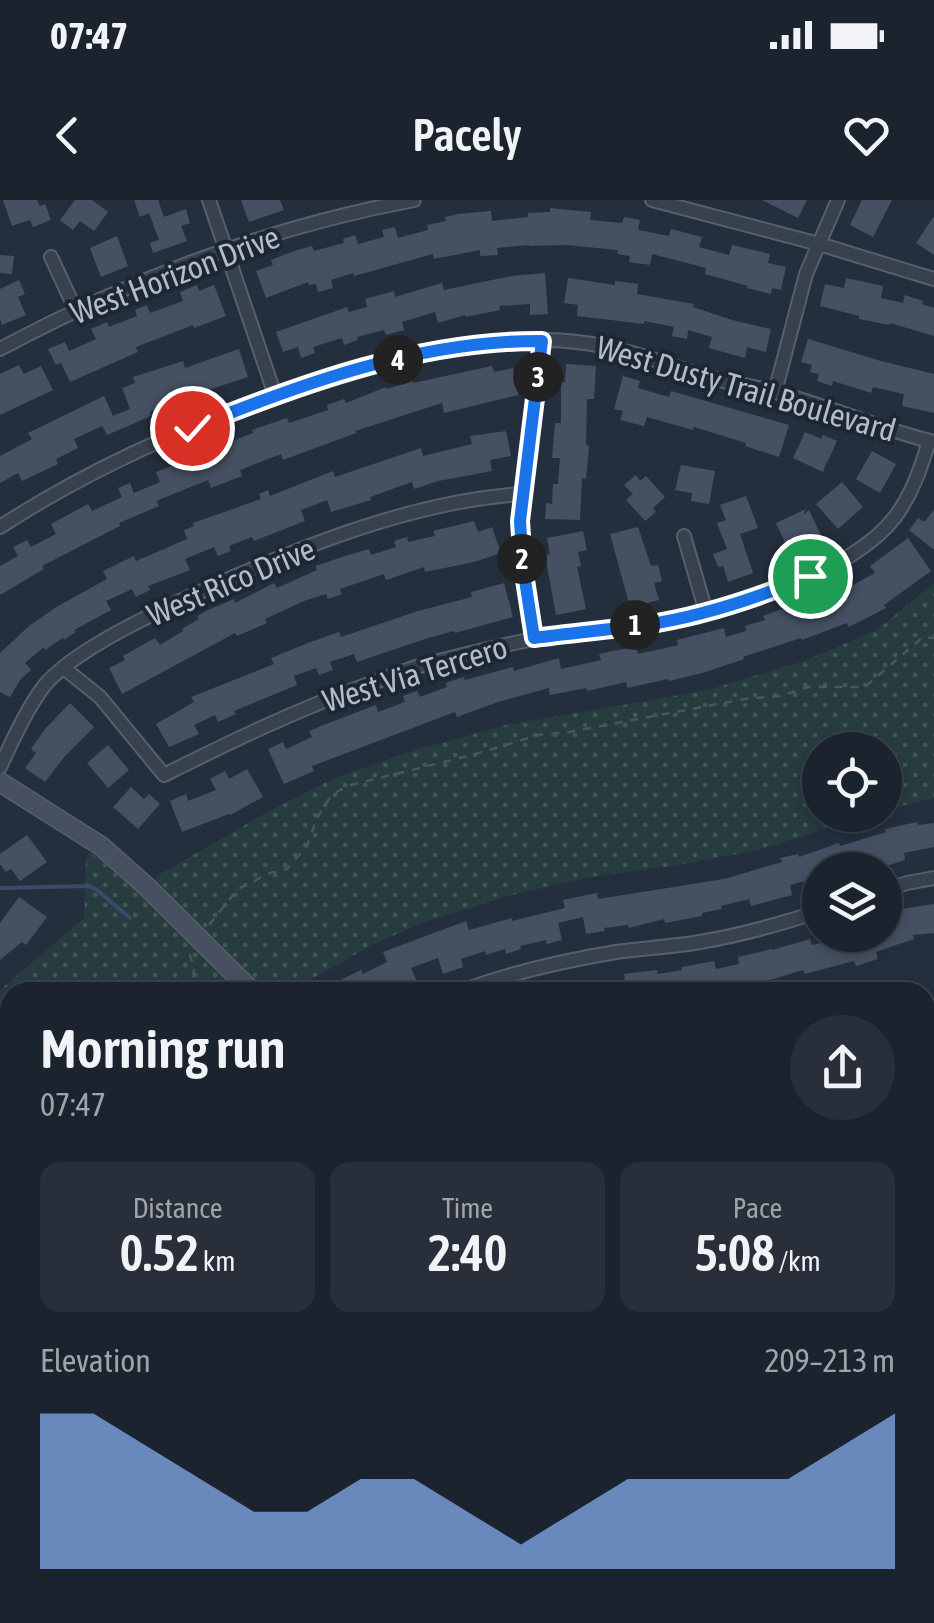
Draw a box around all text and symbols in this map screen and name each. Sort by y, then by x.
text: 07:47 [50,14,128,57]
icon: back [40,108,95,163]
icon: heart [839,108,894,163]
text: Pacely [412,109,522,161]
street label: West Horizon Drive [65,218,284,331]
street label: West Dusty Trail Boulevard [592,328,900,449]
pin: 4 [373,335,423,385]
text: 4 [391,344,405,376]
pin: 3 [513,352,563,402]
text: 3 [531,361,545,393]
pin [150,386,235,471]
icon: check [165,401,220,456]
street label: West Rico Drive [141,530,320,633]
pin: 2 [497,534,547,584]
pin [768,534,853,619]
text: 2 [515,543,529,575]
icon: arrive [783,549,838,604]
pin: 1 [610,600,660,650]
text: 1 [628,609,642,641]
street label: West Via Tercero [318,628,512,719]
map controls [802,732,902,952]
button: locate [802,732,902,832]
button: layers [802,852,902,952]
button: share [790,1015,895,1120]
text: Morning run [40,1017,286,1080]
text: 07:47 [40,1086,106,1123]
text: Distance [133,1192,222,1224]
text: Time [442,1192,493,1224]
text: Pace [733,1192,782,1224]
text: 0.52 [120,1224,199,1282]
text: 2:40 [428,1224,507,1282]
text: 5:08 [694,1224,775,1282]
text: km [199,1245,235,1277]
text: /km [775,1245,821,1277]
text: Elevation [40,1342,151,1379]
text: 209–213 m [765,1342,895,1379]

